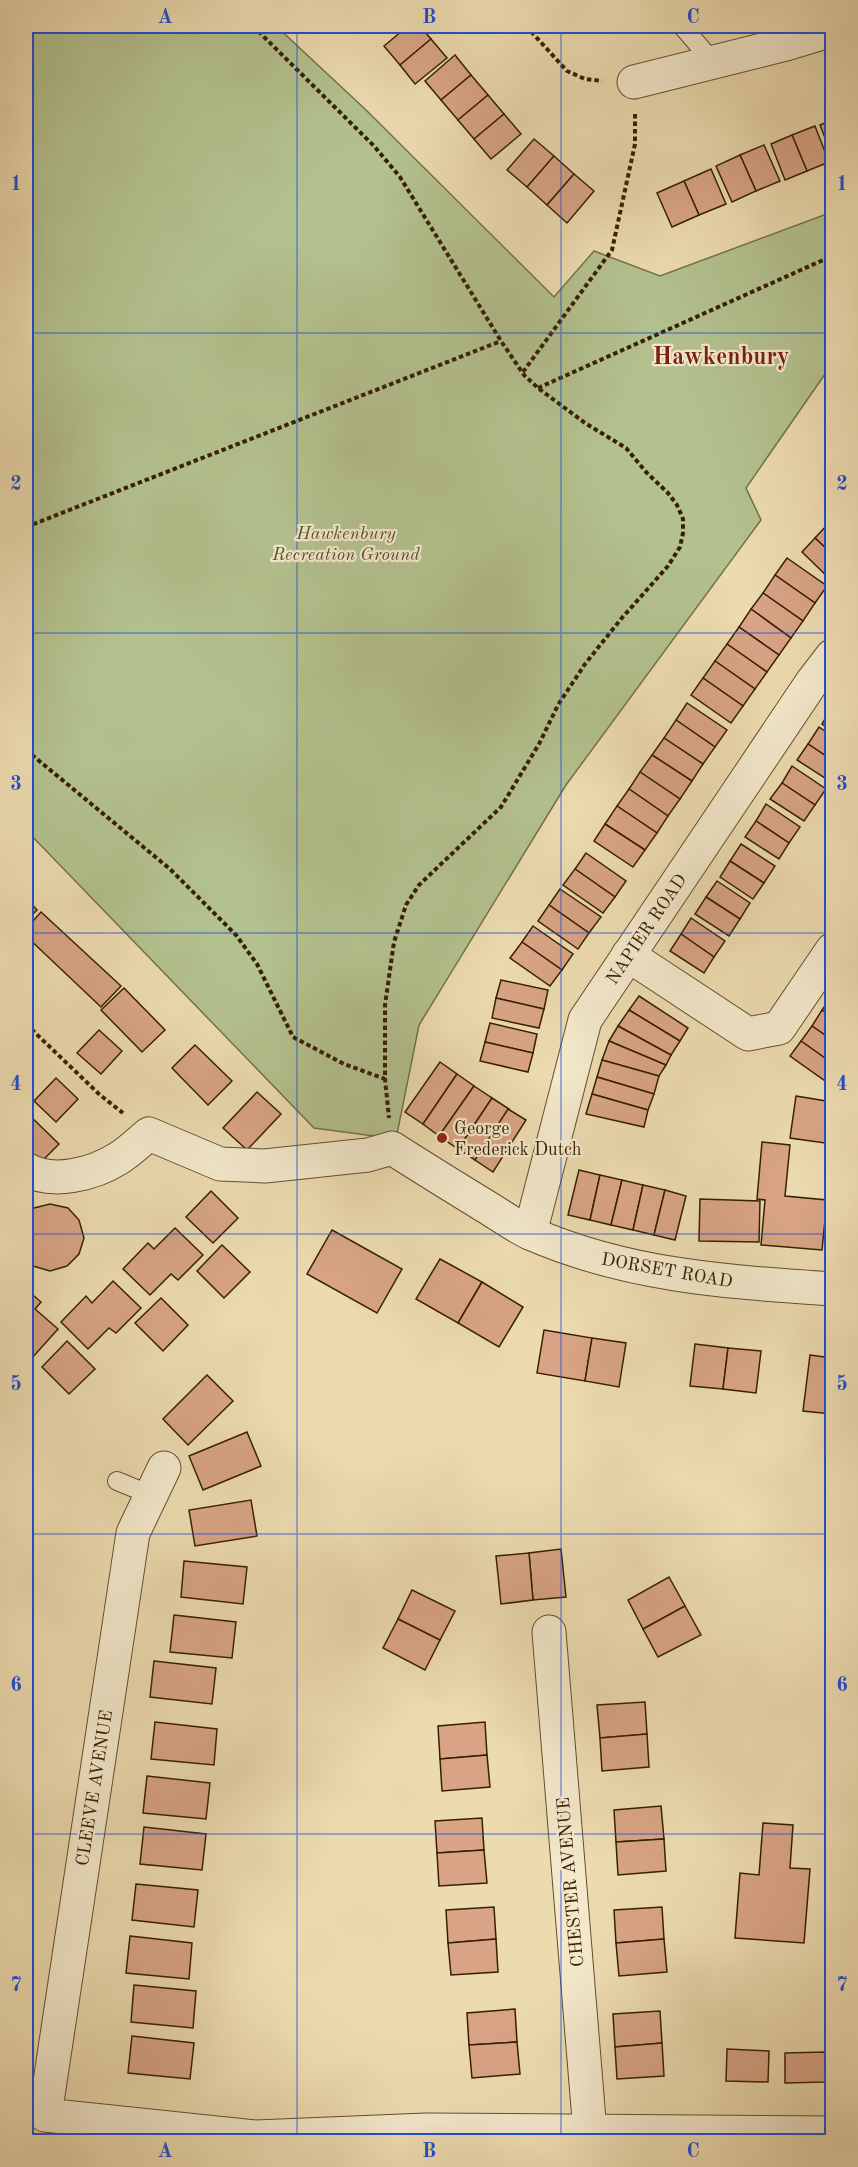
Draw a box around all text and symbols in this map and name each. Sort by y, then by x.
text: A [157,8,173,28]
text: B [422,8,436,28]
text: C [686,8,700,28]
text: 1 [10,175,22,195]
text: 1 [836,175,848,195]
district label: Hawkenbury [653,346,790,370]
text: 2 [10,475,22,495]
text: 2 [836,475,848,495]
park label: Hawkenbury Recreation Ground [271,525,420,564]
text: 3 [10,775,22,795]
text: 3 [836,775,848,795]
street label: NAPIER ROAD [603,871,690,988]
text: 4 [10,1075,22,1095]
text: 4 [836,1075,848,1095]
place label: George Frederick Dutch [454,1120,582,1159]
marker: George Frederick Dutch [435,1131,449,1145]
street label: DORSET ROAD [600,1251,734,1291]
text: 5 [10,1374,22,1395]
text: 5 [836,1374,848,1395]
text: 6 [10,1676,22,1696]
text: 6 [836,1676,848,1696]
street label: CLEEVE AVENUE [74,1709,116,1867]
street label: CHESTER AVENUE [555,1796,587,1968]
text: 7 [10,1976,22,1996]
text: 7 [836,1976,848,1996]
text: A [157,2142,173,2162]
text: B [422,2142,436,2162]
text: C [686,2142,700,2162]

